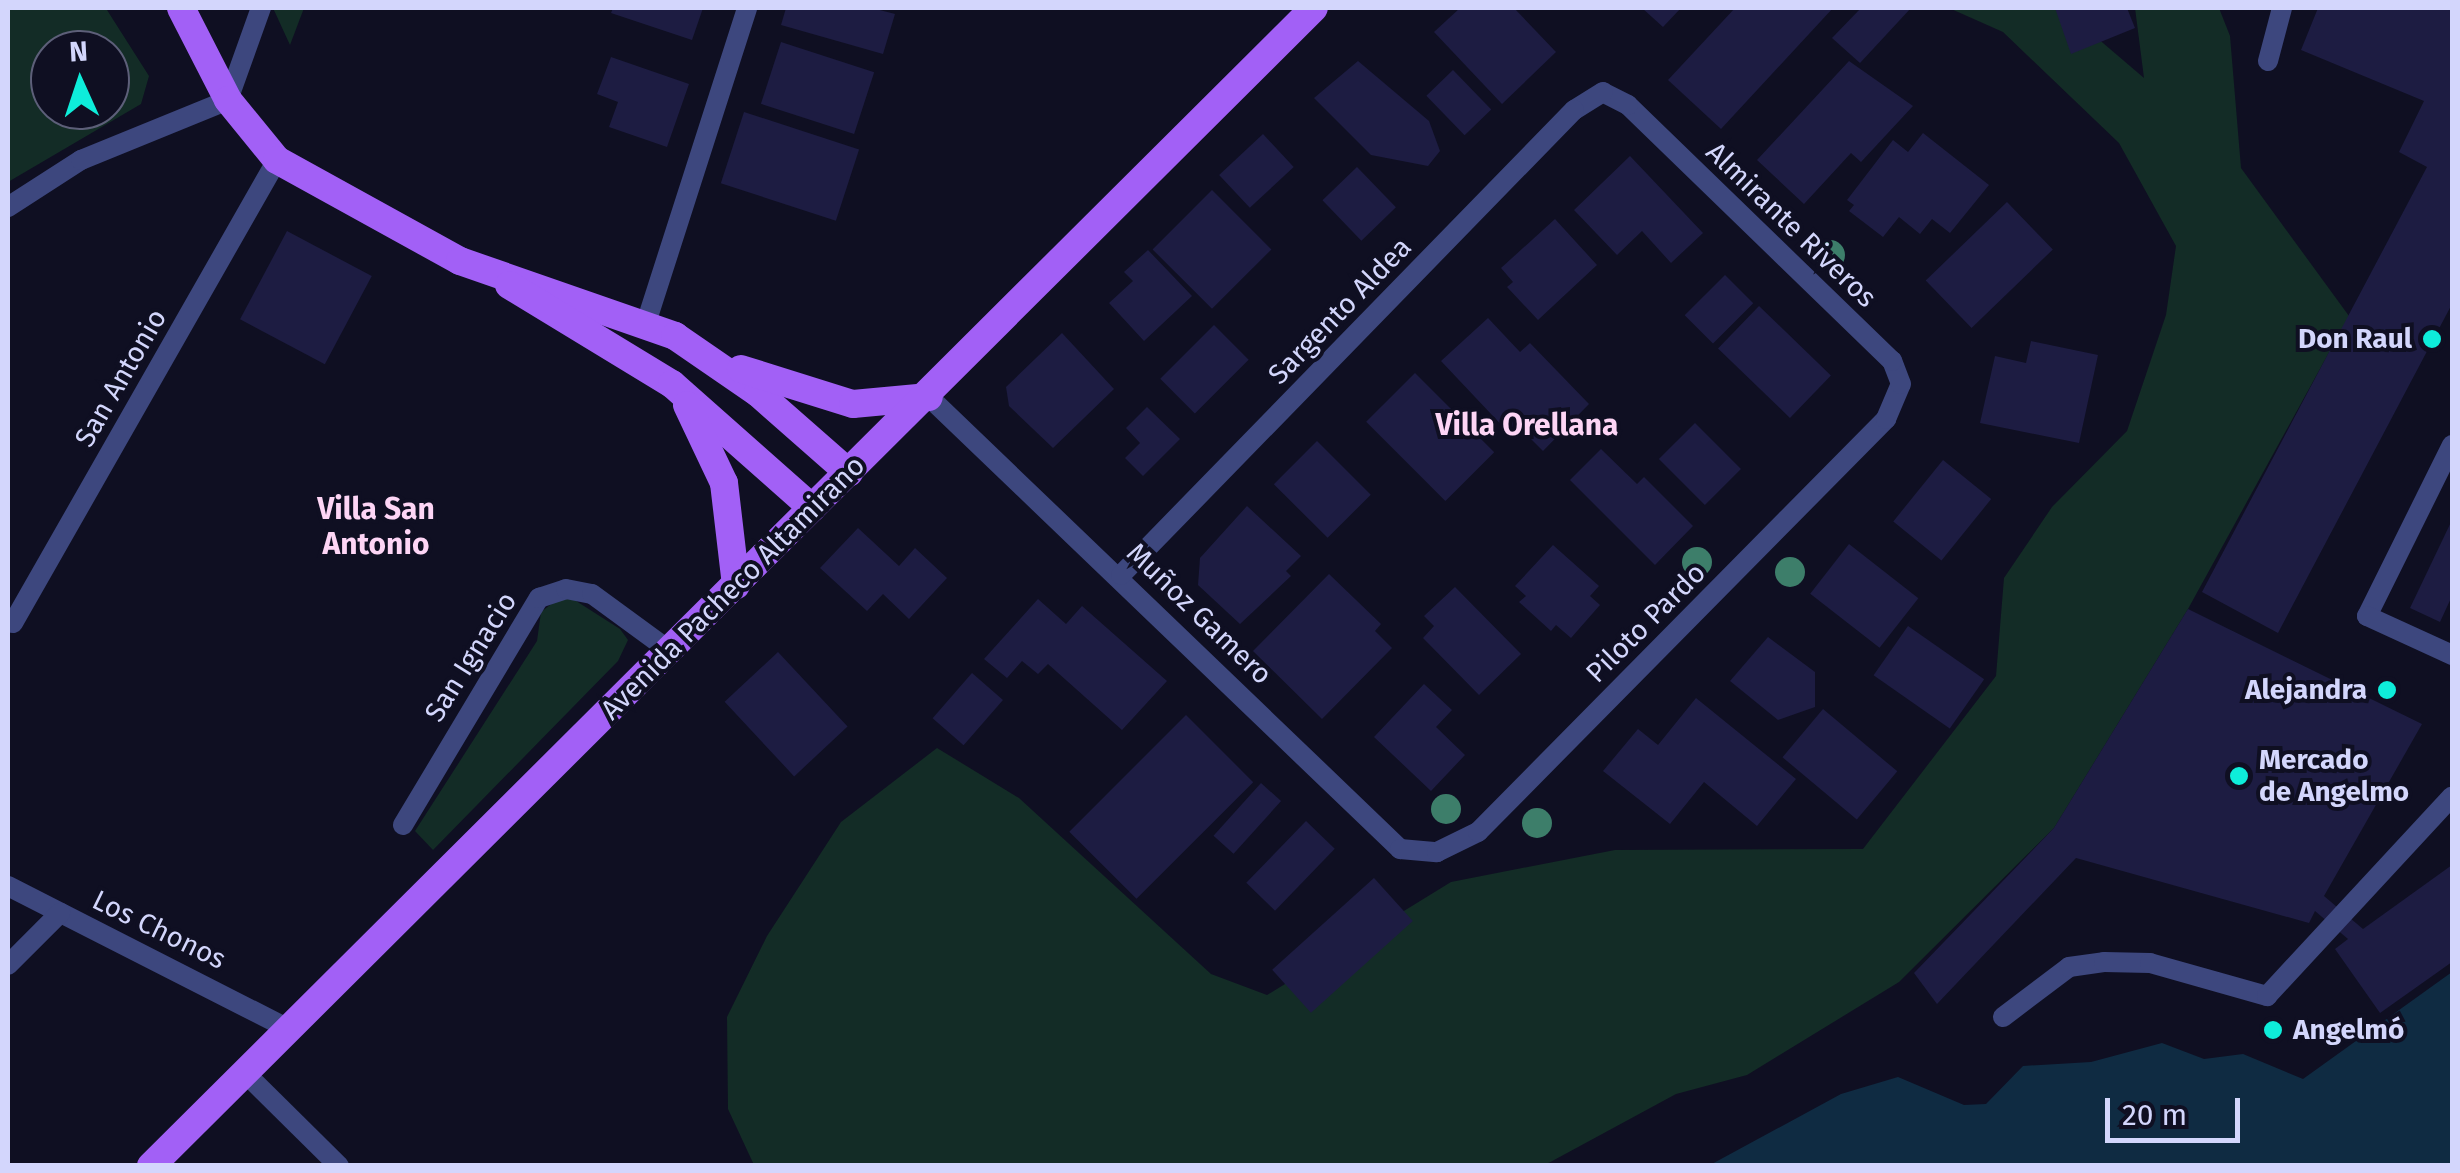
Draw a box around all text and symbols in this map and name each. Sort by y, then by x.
north arrow [30,30,130,130]
text: N [68,35,89,69]
street label: Almirante Riveros [1699,135,1883,315]
street label: Sargento Aldea [1262,231,1418,391]
street label: San Antonio [68,303,174,453]
place label: Don Raul [2298,322,2412,356]
marker: Don Raul [2421,328,2443,350]
district label: Villa Orellana [1435,407,1619,443]
street label: Avenida Pacheco Altamirano [594,449,872,727]
district label: Villa San Antonio [317,491,435,562]
street label: Muñoz Gamero [1119,536,1279,692]
street label: Piloto Pardo [1579,556,1713,690]
street label: San Ignacio [418,586,524,728]
place label: Alejandra [2245,673,2367,707]
marker: Alejandra [2376,679,2398,701]
place label: Mercado de Angelmo [2259,743,2409,809]
marker: Mercado de Angelmo [2228,765,2250,787]
street label: Los Chonos [87,883,231,977]
place label: Angelmó [2293,1013,2404,1047]
marker: Angelmó [2262,1019,2284,1041]
scale bar [2110,1078,2245,1140]
text: 20 m [2122,1097,2187,1133]

